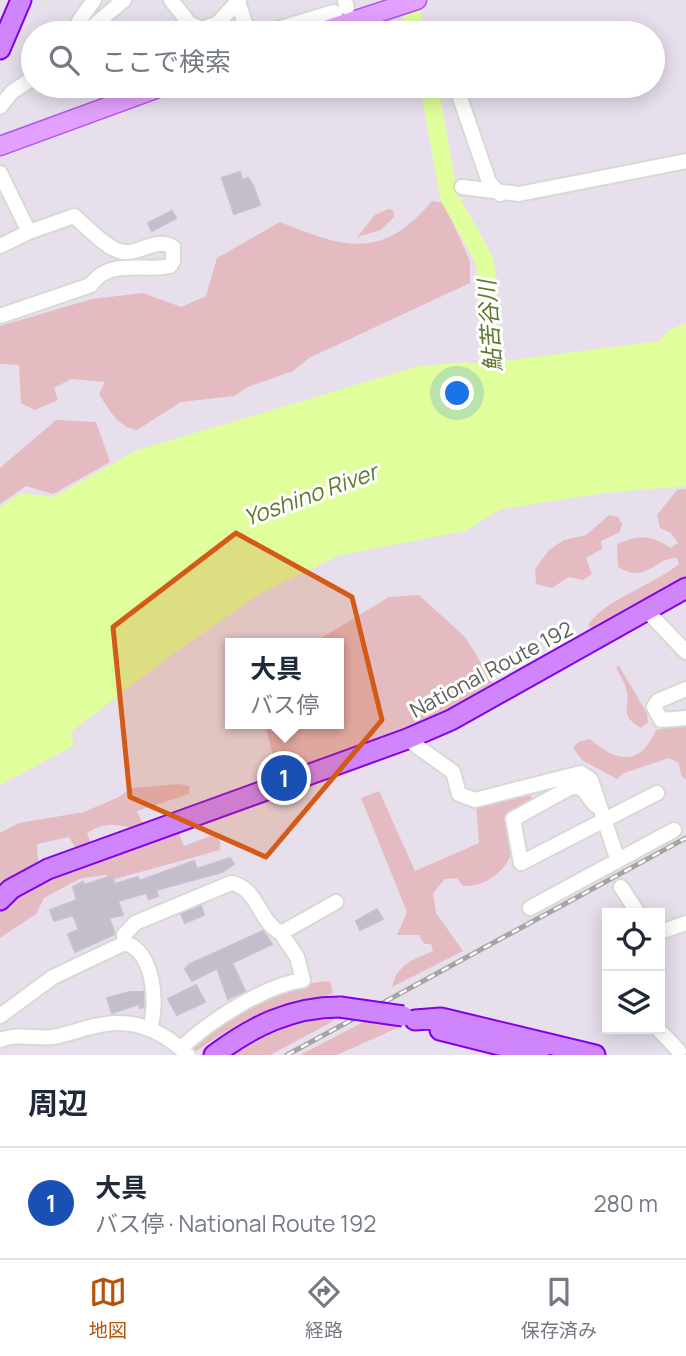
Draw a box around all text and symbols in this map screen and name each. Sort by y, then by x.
search box [21,21,665,98]
icon: search [45,41,83,79]
text: ここで検索 [101,43,231,79]
water label: 鮎苦谷川 [470,276,508,373]
your location [440,376,474,410]
water label: Yoshino River [239,454,384,533]
street label: National Route 192 [405,614,577,724]
popup [225,638,344,729]
text: 大具 [250,650,302,686]
text: バス停 [250,688,319,720]
pin: 1 [261,752,307,804]
map controls [602,908,665,1034]
button: locate [602,908,665,971]
button: layers [602,971,665,1034]
text: 周辺 [28,1082,88,1123]
text: 大具 [95,1169,147,1205]
text: 1 [46,1187,56,1219]
text: 280 m [593,1187,658,1219]
text: バス停 · National Route 192 [95,1207,376,1239]
tab: 地図 [89,1273,127,1343]
tab: 経路 [305,1273,343,1343]
tab: 保存済み [521,1273,597,1343]

